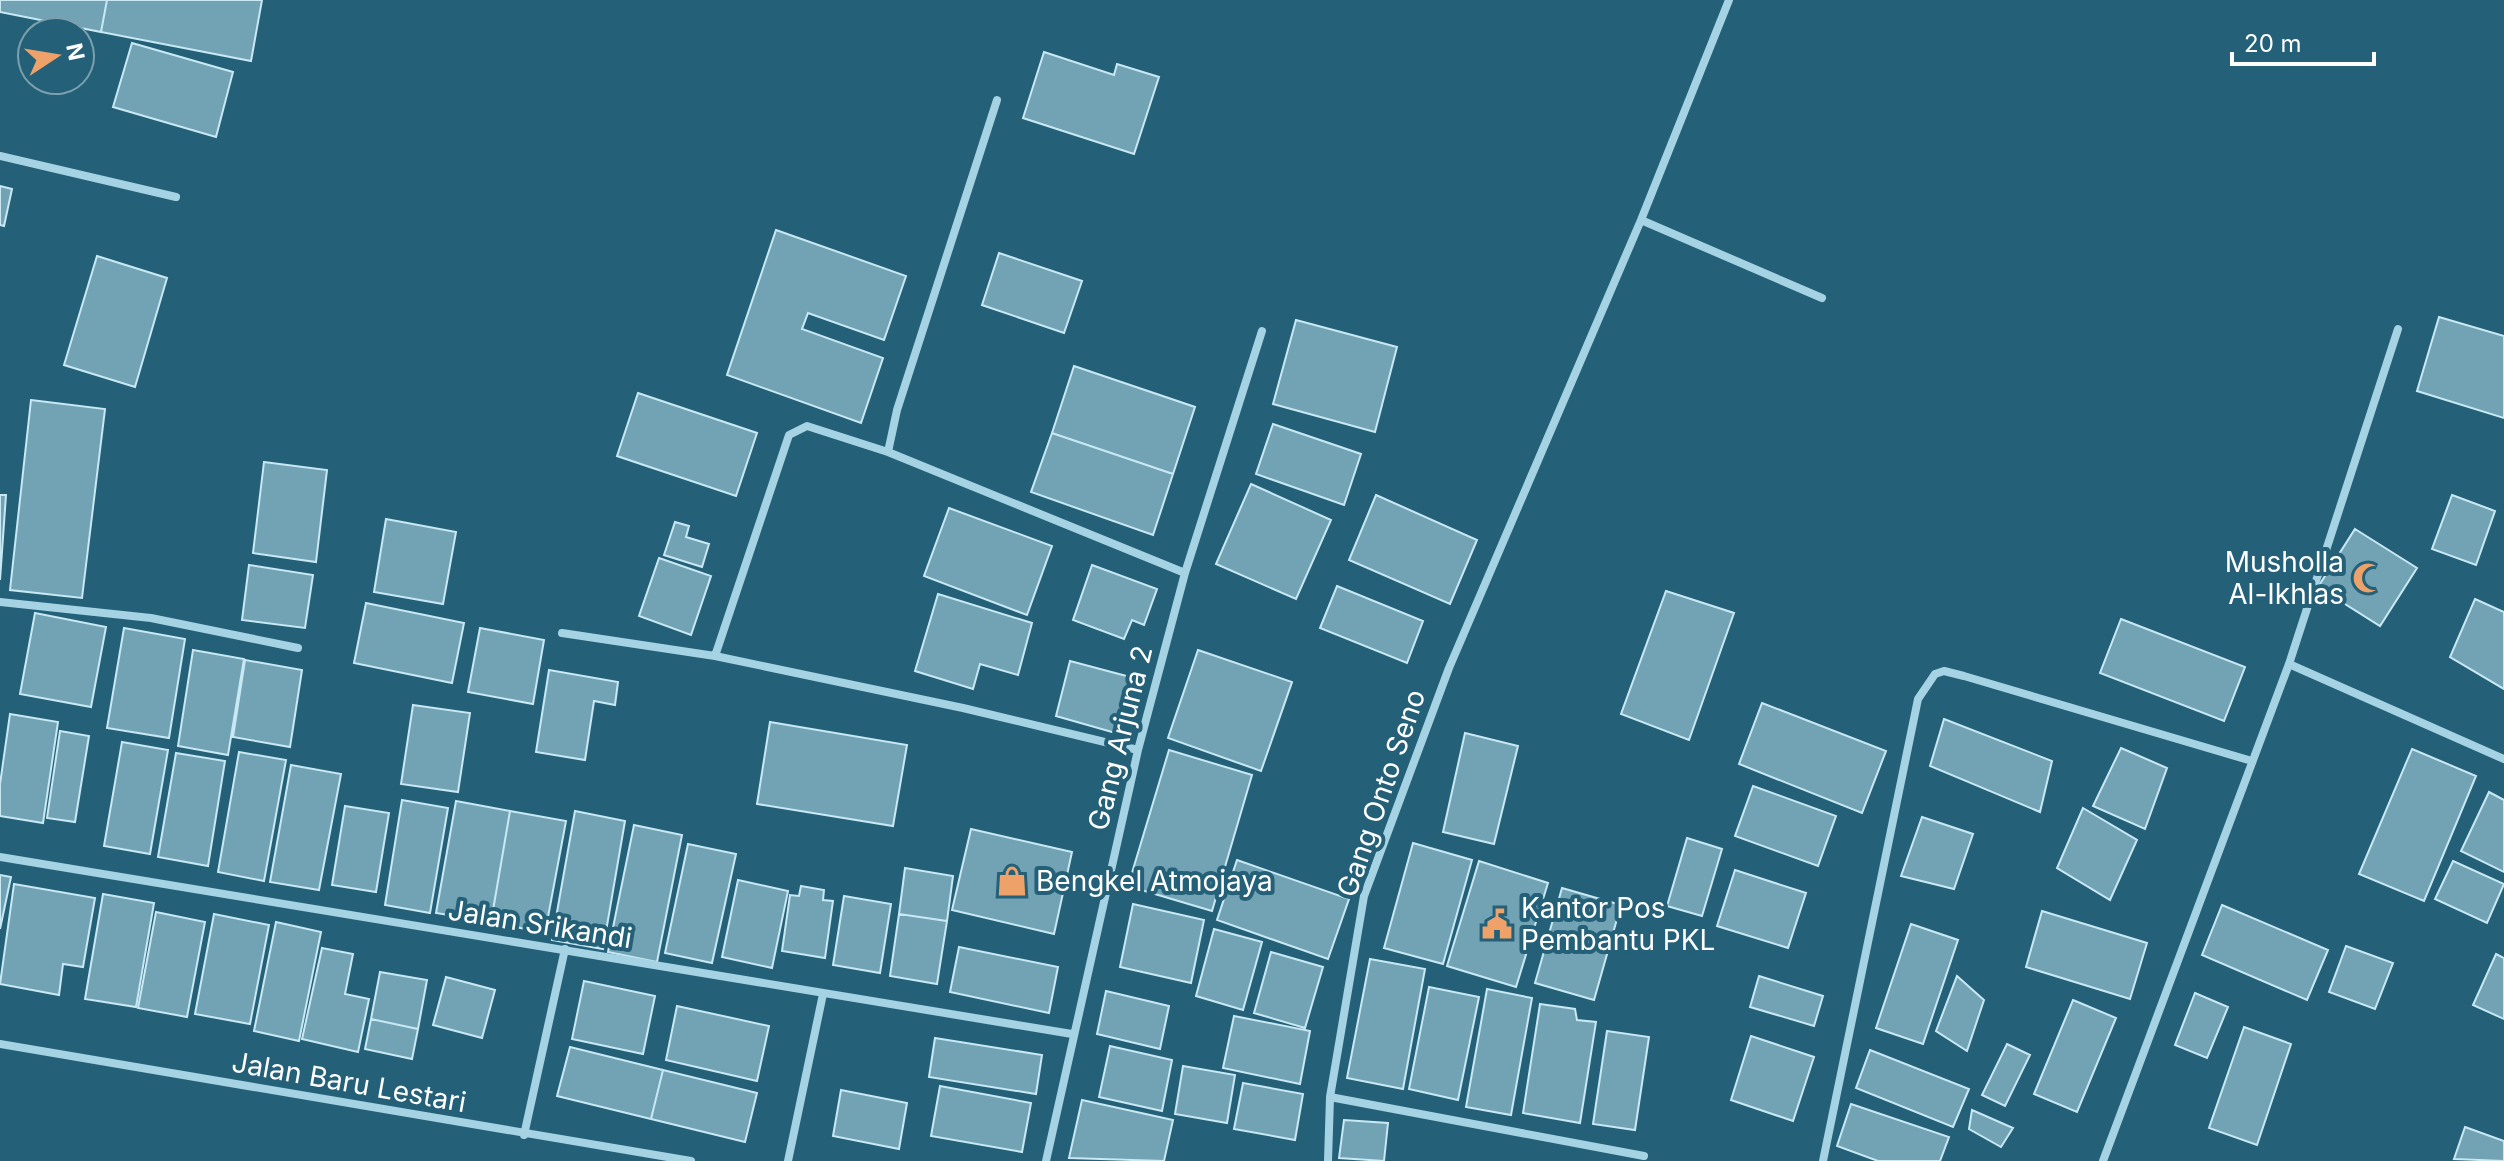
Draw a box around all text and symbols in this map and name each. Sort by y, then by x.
north arrow [16,16,96,96]
scale bar [2232,16,2374,66]
text: 20 m [2244,29,2302,58]
text: N [61,41,90,63]
place label: Musholla Al-Ikhlas [2225,545,2344,611]
mosque icon: Musholla Al-Ikhlas [2351,561,2385,595]
street label: Gang Arjuna 2 [1081,642,1159,834]
street label: Gang Onto Seno [1330,685,1432,901]
shop icon: Bengkel Atmojaya [995,864,1029,898]
place label: Bengkel Atmojaya [1036,864,1273,898]
place label: Kantor Pos Pembantu PKL [1521,891,1715,957]
street label: Jalan Srikandi [446,893,634,955]
public building icon: Kantor Pos Pembantu PKL [1480,907,1514,941]
street label: Jalan Baru Lestari [229,1045,469,1119]

